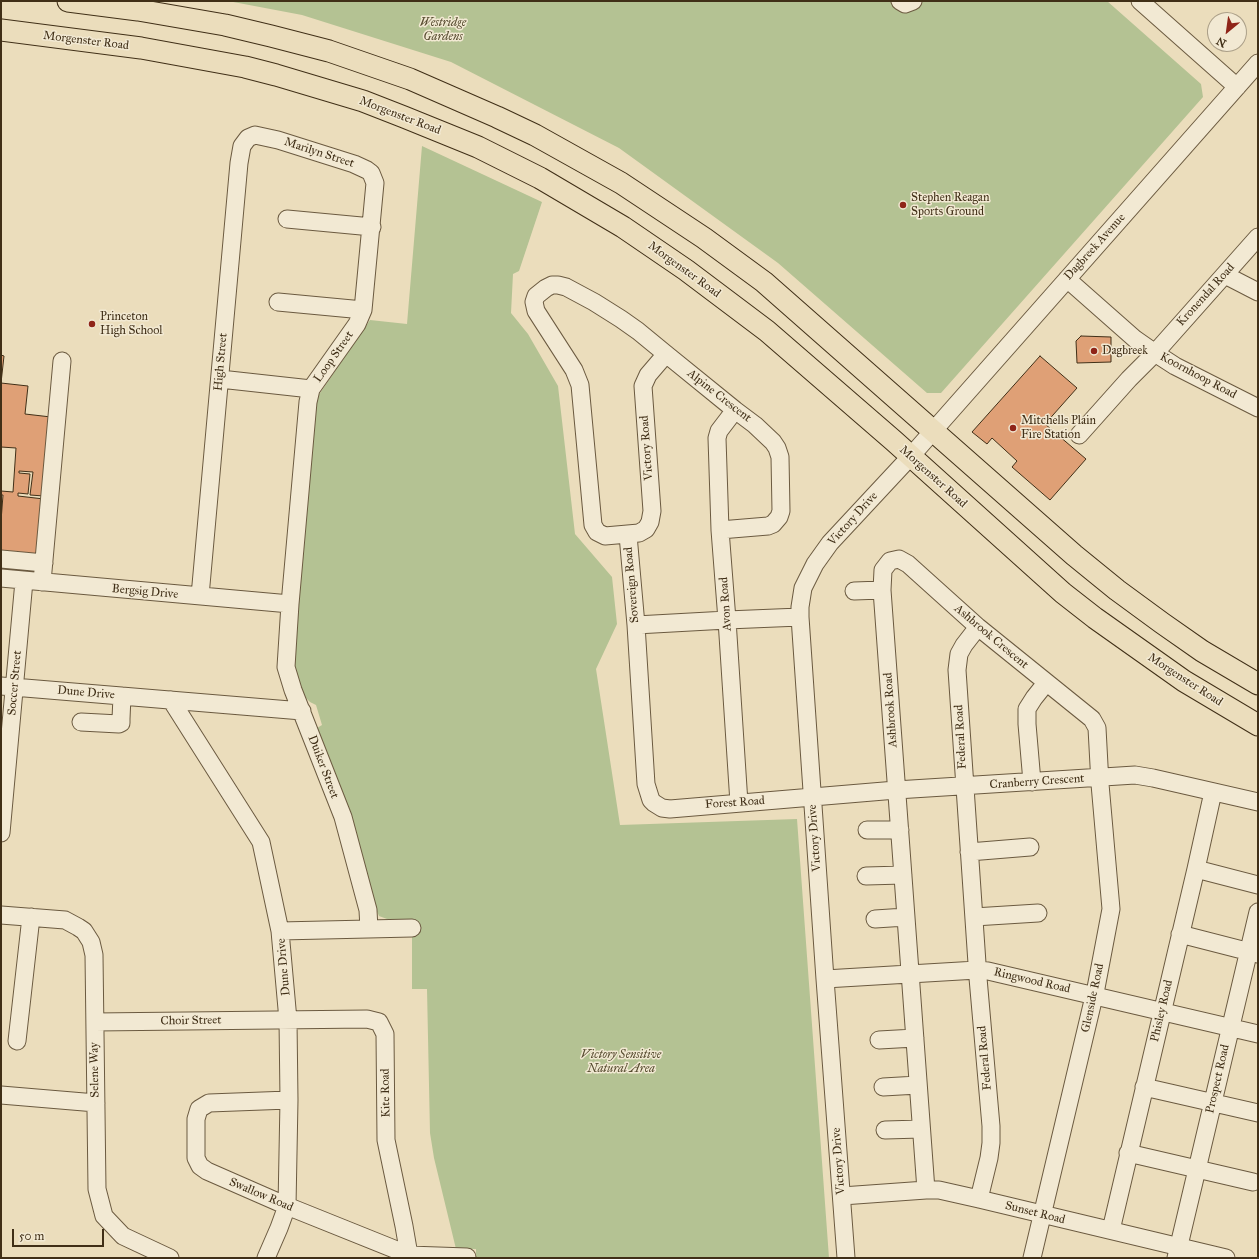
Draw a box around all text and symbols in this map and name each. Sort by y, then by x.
north arrow [1207,12,1247,52]
park label: Westridge Gardens [420,16,466,44]
street label: Morgenster Road [42,29,130,53]
text: N [1214,34,1229,50]
street label: Morgenster Road [357,94,443,138]
street label: Marilyn Street [282,135,356,171]
place label: Stephen Reagan Sports Ground [911,191,989,219]
marker: Stephen Reagan Sports Ground [898,200,908,210]
street label: Dagbreek Avenue [1061,211,1129,283]
street label: Morgenster Road [645,239,723,301]
street label: Kronendal Road [1174,261,1238,329]
place label: Princeton High School [100,310,163,338]
marker: Princeton High School [87,319,97,329]
street label: Loop Street [311,328,357,386]
street label: High Street [211,332,231,392]
place label: Dagbreek [1102,344,1148,358]
marker: Dagbreek [1089,346,1099,356]
street label: Koornhoop Road [1157,350,1239,402]
street label: Alpine Crescent [684,366,754,426]
place label: Mitchells Plain Fire Station [1021,414,1096,442]
street label: Victory Road [638,415,656,481]
marker: Mitchells Plain Fire Station [1008,423,1018,433]
street label: Morgenster Road [896,443,970,511]
street label: Victory Drive [825,489,881,549]
street label: Sovereign Road [621,546,643,624]
street label: Avon Road [717,577,735,631]
street label: Bergsig Drive [111,582,179,602]
street label: Ashbrook Crescent [951,602,1031,672]
street label: Soccer Street [5,650,25,716]
street label: Morgenster Road [1145,650,1225,710]
street label: Ashbrook Road [881,672,901,748]
street label: Dune Drive [57,683,115,703]
street label: Federal Road [952,704,970,770]
street label: Duiker Street [304,733,342,801]
street label: Cranberry Crescent [989,772,1085,792]
street label: Forest Road [705,794,765,812]
street label: Victory Drive [805,804,825,872]
street label: Dune Drive [274,938,294,996]
street label: Glenside Road [1079,962,1107,1034]
street label: Ringwood Road [992,965,1072,997]
street label: Phisley Road [1148,979,1176,1043]
street label: Choir Street [160,1013,222,1029]
street label: Federal Road [975,1025,995,1091]
street label: Selene Way [87,1042,103,1098]
street label: Prospect Road [1203,1043,1233,1115]
park label: Victory Sensitive Natural Area [581,1048,661,1076]
street label: Kite Road [378,1068,394,1118]
street label: Victory Drive [829,1127,849,1195]
street label: Swallow Road [227,1175,295,1215]
street label: Sunset Road [1003,1199,1067,1227]
scale bar [14,1221,106,1247]
text: 50 m [19,1229,44,1243]

